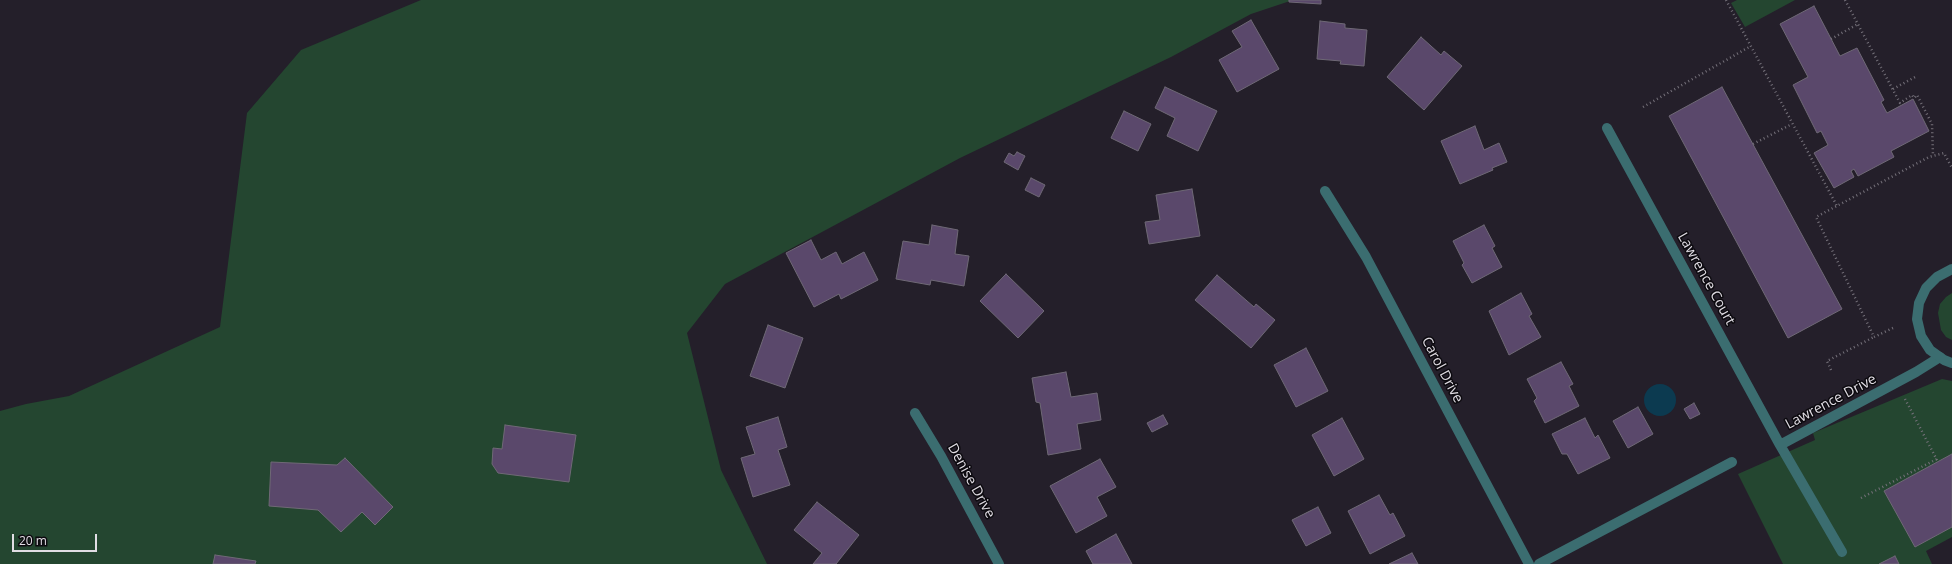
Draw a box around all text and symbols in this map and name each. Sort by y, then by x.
street label: Lawrence Court [1674,230,1738,328]
street label: Carol Drive [1418,334,1466,406]
street label: Lawrence Drive [1783,371,1879,433]
street label: Denise Drive [944,441,998,521]
scale bar [14,526,99,552]
text: 20 m [19,532,47,549]

